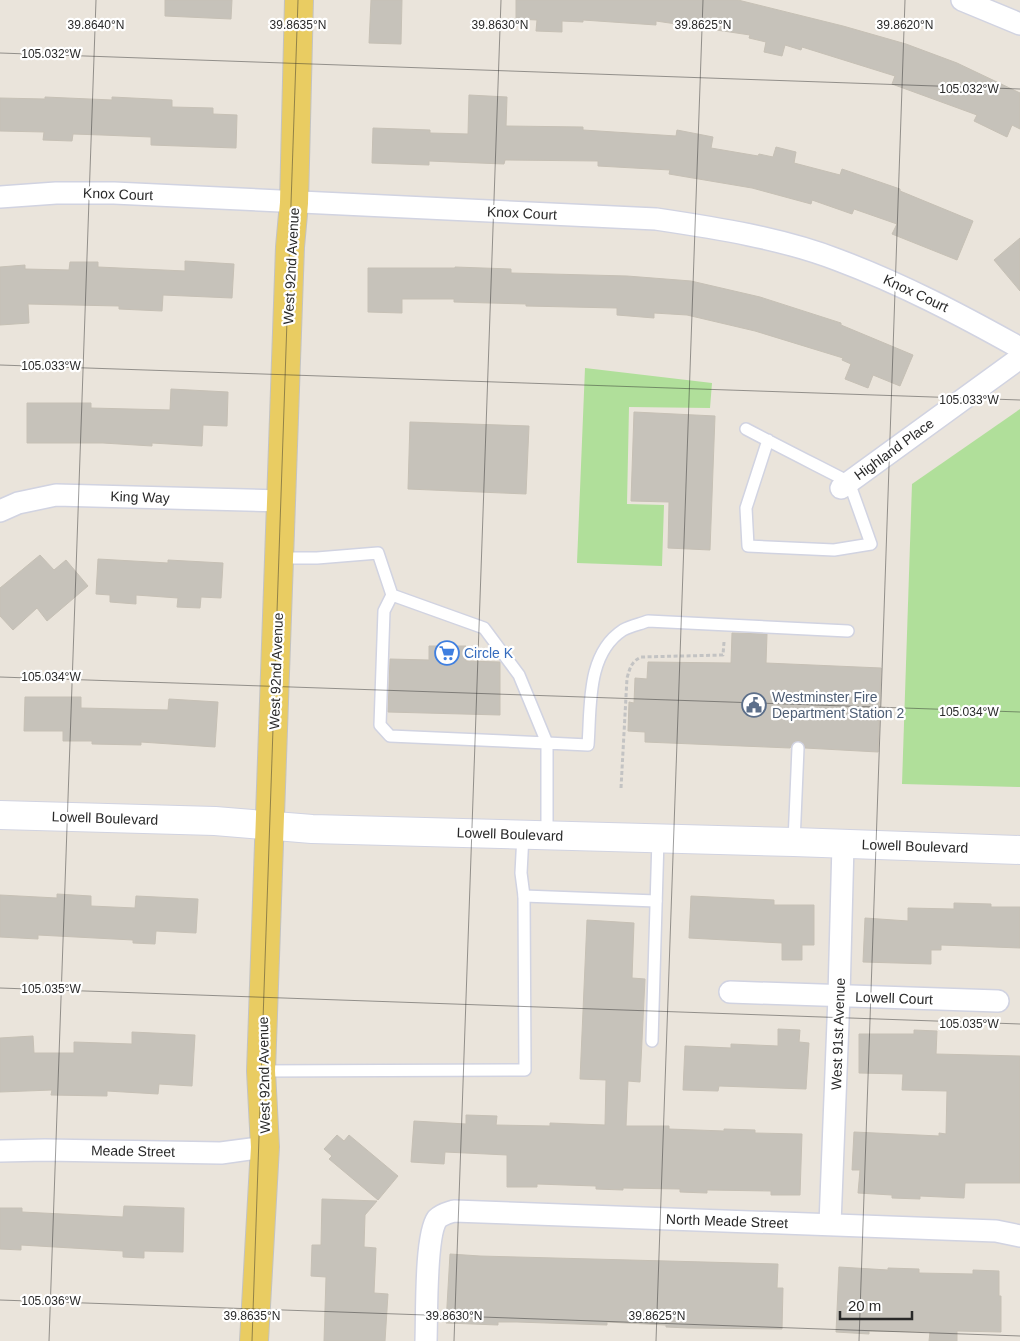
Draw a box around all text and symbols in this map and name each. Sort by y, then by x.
text: 39.8640°N [68,18,124,32]
text: 39.8635°N [270,18,326,32]
text: 39.8630°N [472,18,528,32]
text: 39.8625°N [675,18,731,32]
text: 39.8620°N [877,18,933,32]
text: 105.032°W [21,47,81,61]
text: 105.032°W [939,82,999,96]
street label: Knox Court [83,185,153,203]
street label: Knox Court [487,203,557,223]
street label: West 92nd Avenue [280,207,302,325]
street label: Knox Court [881,271,951,315]
text: 105.033°W [21,359,81,373]
text: 105.033°W [939,393,999,407]
street label: Highland Place [851,415,937,483]
street label: King Way [110,488,170,506]
street label: West 92nd Avenue [266,612,286,730]
supermarket icon: Circle K [434,640,460,666]
place label: Circle K [464,645,514,661]
text: 105.034°W [21,670,81,684]
place label: Westminster Fire Department Station 2 [772,689,905,721]
public building icon: Westminster Fire Department Station 2 [741,692,767,718]
text: 105.034°W [939,705,999,719]
street label: Lowell Boulevard [51,808,159,828]
street label: Lowell Boulevard [456,824,564,844]
street label: Lowell Boulevard [861,836,969,856]
street label: West 91st Avenue [828,977,848,1090]
text: 105.035°W [21,982,81,996]
street label: Lowell Court [855,989,933,1007]
street label: West 92nd Avenue [255,1016,273,1134]
text: 105.035°W [939,1017,999,1031]
street label: Meade Street [91,1142,175,1160]
street label: North Meade Street [666,1211,788,1231]
scale bar [840,1288,912,1320]
text: 105.036°W [21,1294,81,1308]
text: 20 m [848,1297,881,1314]
text: 39.8635°N [224,1309,280,1323]
text: 39.8630°N [426,1309,482,1323]
text: 39.8625°N [629,1309,685,1323]

